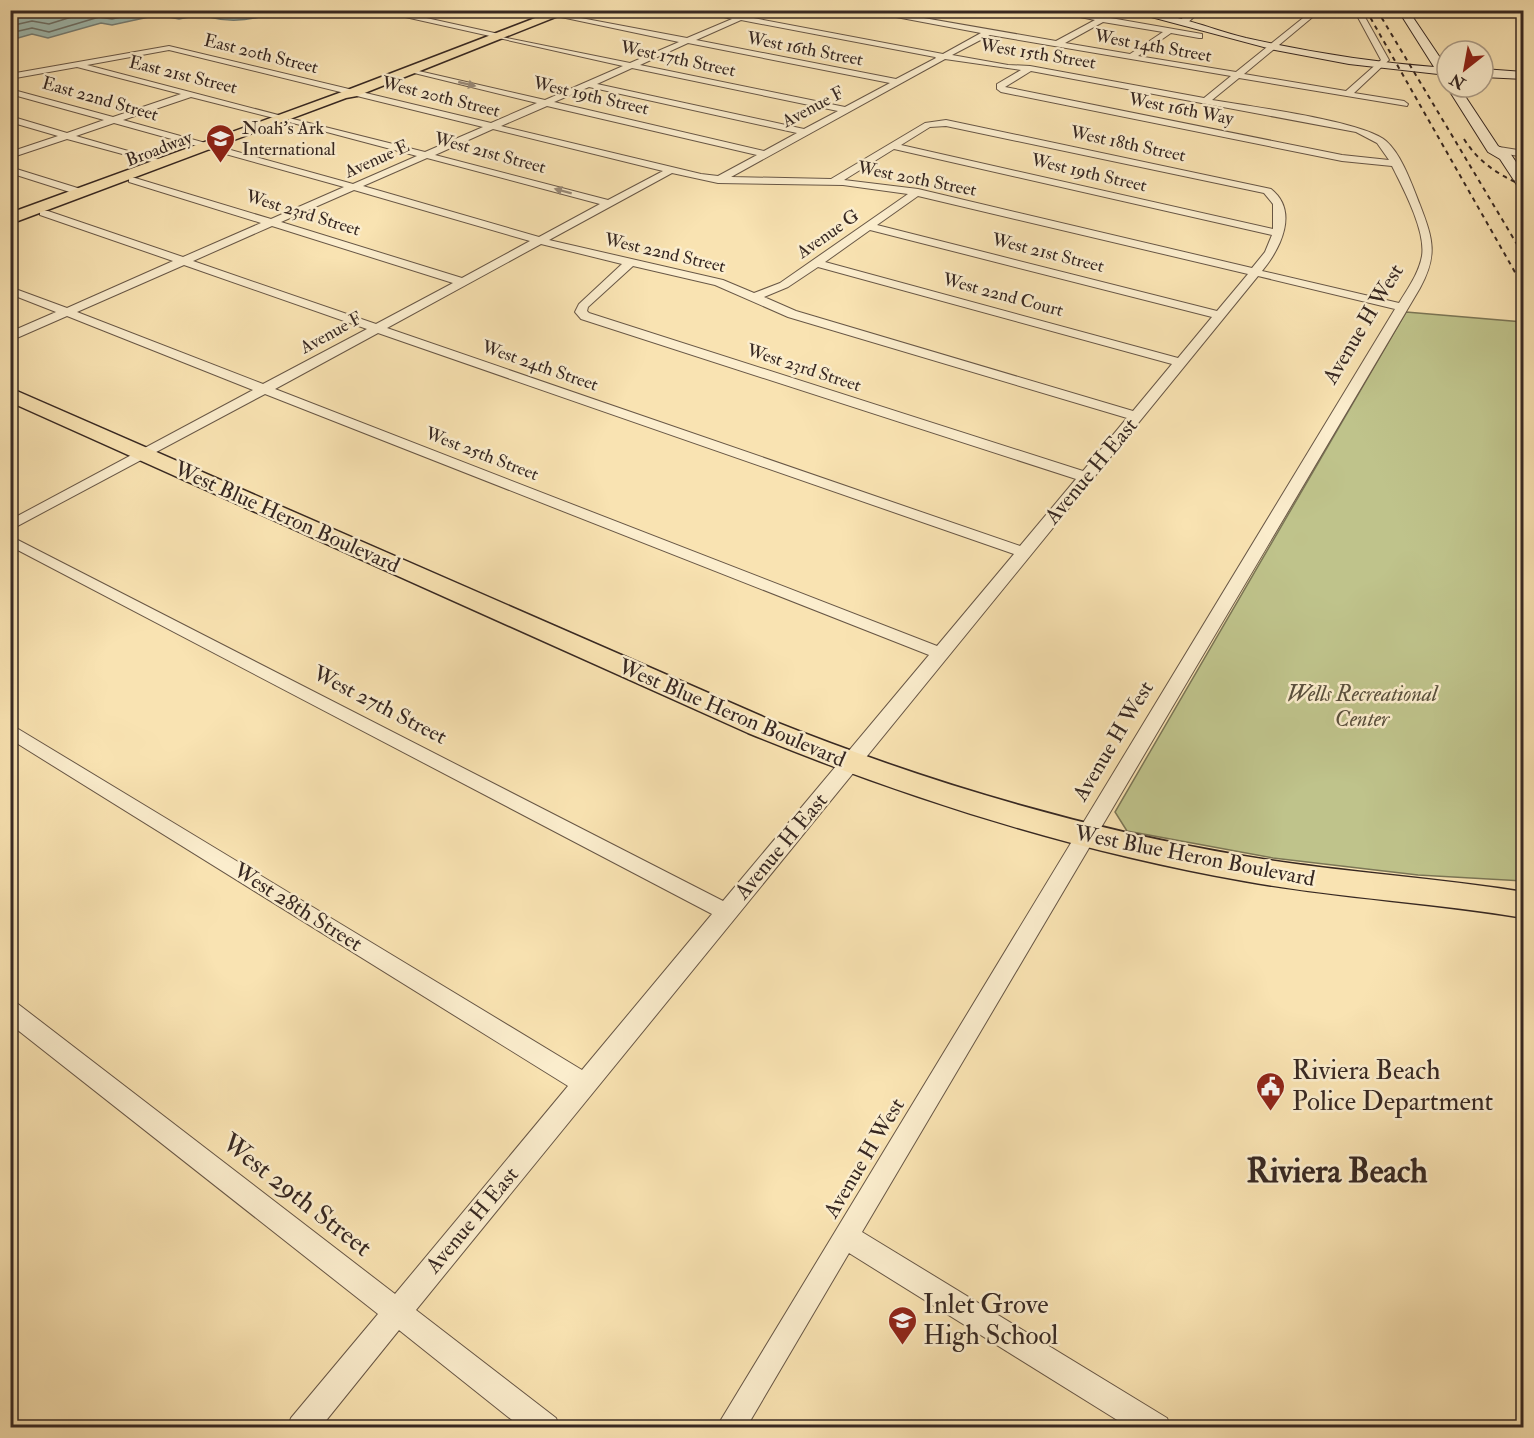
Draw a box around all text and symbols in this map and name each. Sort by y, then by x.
street label: West 14th Street [1092,24,1214,68]
street label: West 16th Street [744,26,865,72]
street label: East 20th Street [201,29,321,79]
street label: West 15th Street [978,33,1098,75]
street label: West 17th Street [617,35,738,82]
north arrow [1435,39,1495,99]
street label: East 21st Street [126,50,240,100]
text: N [1446,68,1470,94]
street label: East 22nd Street [39,71,161,127]
street label: West 20th Street [379,71,503,123]
street label: West 19th Street [530,71,651,121]
one-way arrow [458,80,476,90]
street label: Avenue F [777,81,848,133]
street label: West 16th Way [1126,87,1236,131]
place label: Noah's Ark International [242,117,336,161]
street label: West 18th Street [1067,120,1188,167]
school or university icon: Noah's Ark International [205,122,237,164]
street label: Broadway [122,125,197,172]
street label: West 21st Street [431,127,549,179]
street label: Avenue E [340,134,413,184]
street label: West 19th Street [1028,148,1149,198]
street label: West 20th Street [855,156,979,202]
street label: West 23rd Street [242,184,363,241]
one-way arrow [554,186,572,195]
street label: Avenue G [791,204,864,264]
street label: West 22nd Street [601,228,728,278]
street label: West 21st Street [989,228,1107,278]
street label: Avenue H West [1316,259,1410,390]
street label: West 22nd Court [939,268,1066,322]
street label: Avenue F [295,307,366,360]
street label: West 24th Street [478,335,601,397]
street label: West 23rd Street [743,338,864,397]
street label: Avenue H East [1038,412,1144,531]
street label: West 25th Street [421,422,542,486]
street label: West Blue Heron Boulevard [169,454,404,580]
street label: West Blue Heron Boulevard [613,652,850,774]
street label: West 27th Street [308,659,452,751]
street label: Avenue H West [1066,676,1160,807]
park label: Wells Recreational Center [1287,680,1439,733]
street label: Avenue H East [728,787,834,906]
street label: West Blue Heron Boulevard [1072,819,1318,893]
street label: West 28th Street [228,856,368,958]
place label: Riviera Beach Police Department [1292,1054,1493,1119]
public building icon: Riviera Beach Police Department [1255,1070,1287,1112]
street label: Avenue H West [817,1093,911,1224]
street label: West 29th Street [215,1126,379,1264]
district label: Riviera Beach [1246,1151,1428,1192]
street label: Avenue H East [419,1161,525,1280]
place label: Inlet Grove High School [923,1288,1058,1352]
school or university icon: Inlet Grove High School [886,1304,918,1346]

